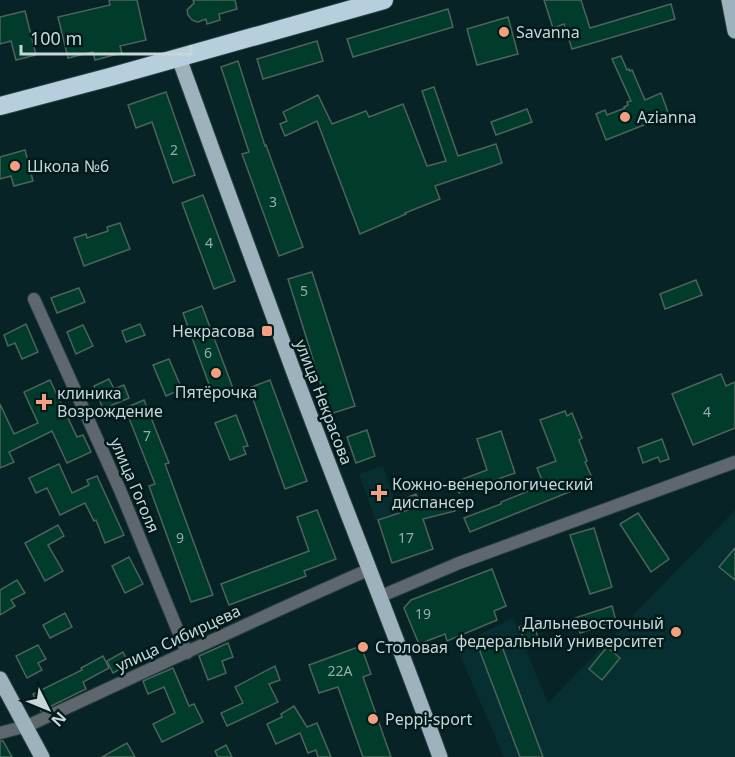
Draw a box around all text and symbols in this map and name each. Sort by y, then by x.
scale bar [21,18,190,56]
place label: Savanna [516,21,580,43]
marker: Savanna [497,25,511,39]
text: 100 m [30,26,82,50]
place label: Azianna [637,106,697,128]
marker: Azianna [618,110,632,124]
house number: 2 [170,140,178,159]
place label: Школа №6 [27,155,109,177]
marker: Школа №6 [8,159,22,173]
house number: 3 [269,192,277,211]
house number: 4 [205,233,213,252]
house number: 5 [300,281,308,300]
place label: Некрасова [172,320,255,342]
marker: Некрасова [260,324,274,338]
street label: улица Некрасова [290,336,358,468]
house number: 6 [204,343,212,362]
marker: Пятёрочка [209,366,223,380]
place label: Пятёрочка [175,381,257,403]
place label: клиника Возрождение [57,382,163,422]
marker: клиника Возрождение [35,393,53,411]
house number: 4 [703,402,711,421]
house number: 7 [143,426,151,445]
street label: улица Гоголя [105,434,165,536]
place label: Кожно-венерологический диспансер [392,473,594,513]
marker: Кожно-венерологический диспансер [370,484,388,502]
house number: 9 [176,528,184,547]
house number: 17 [398,528,414,547]
street label: улица Сибирцева [112,599,244,677]
house number: 19 [415,604,431,623]
place label: Дальневосточный федеральный университет [456,612,665,652]
marker: Дальневосточный федеральный университет [669,625,683,639]
place label: Столовая [375,636,448,658]
marker: Столовая [356,640,370,654]
house number: 22А [328,661,353,680]
north arrow [18,679,78,739]
text: N [46,707,71,731]
place label: Peppi-sport [385,708,472,730]
marker: Peppi-sport [366,712,380,726]

